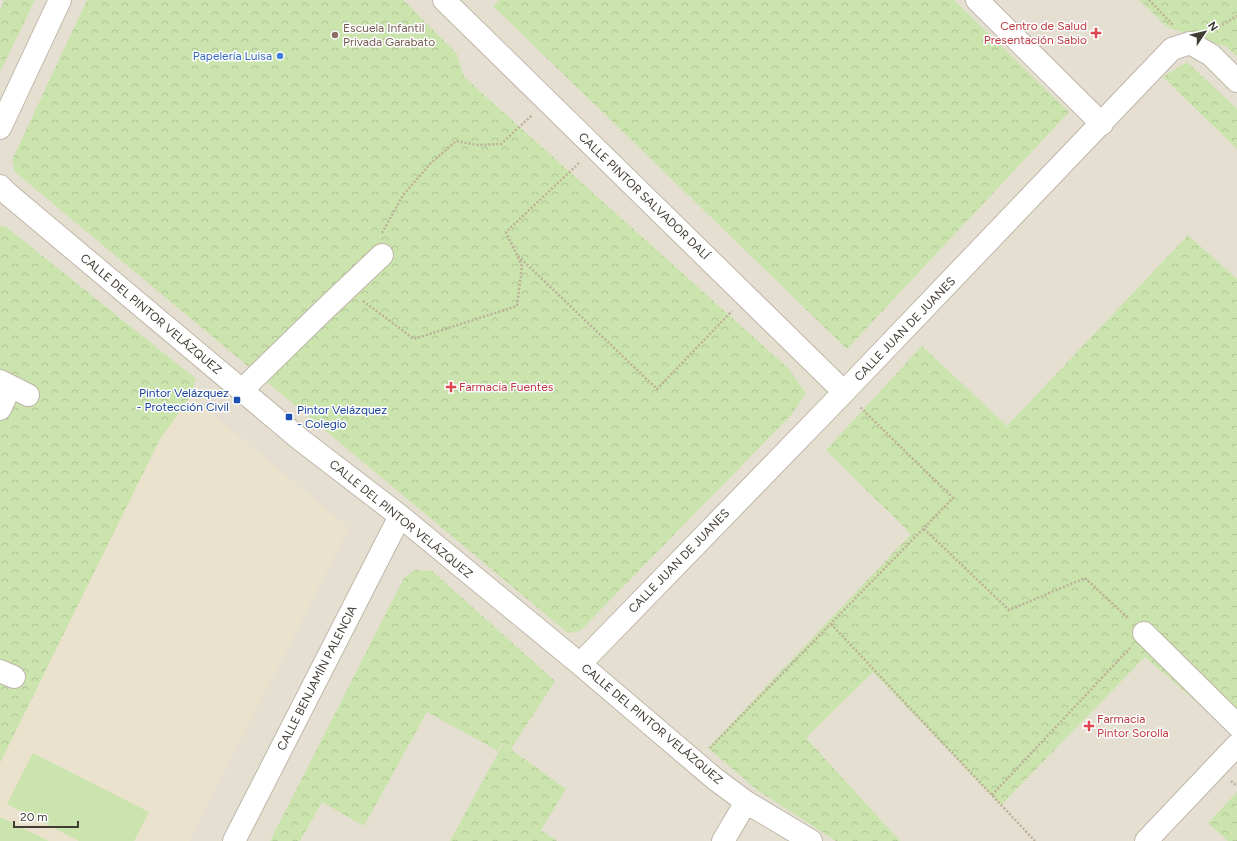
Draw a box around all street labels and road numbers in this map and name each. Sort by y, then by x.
street label: CALLE PINTOR SALVADOR DALÍ [576,130,713,263]
street label: CALLE DEL PINTOR VELÁZQUEZ [78,251,225,377]
street label: CALLE JUAN DE JUANES [852,274,958,384]
street label: CALLE DEL PINTOR VELÁZQUEZ [327,457,476,581]
street label: CALLE JUAN DE JUANES [626,506,732,616]
street label: CALLE BENJAMÍN PALENCIA [274,603,360,753]
street label: CALLE DEL PINTOR VELÁZQUEZ [579,661,726,787]

